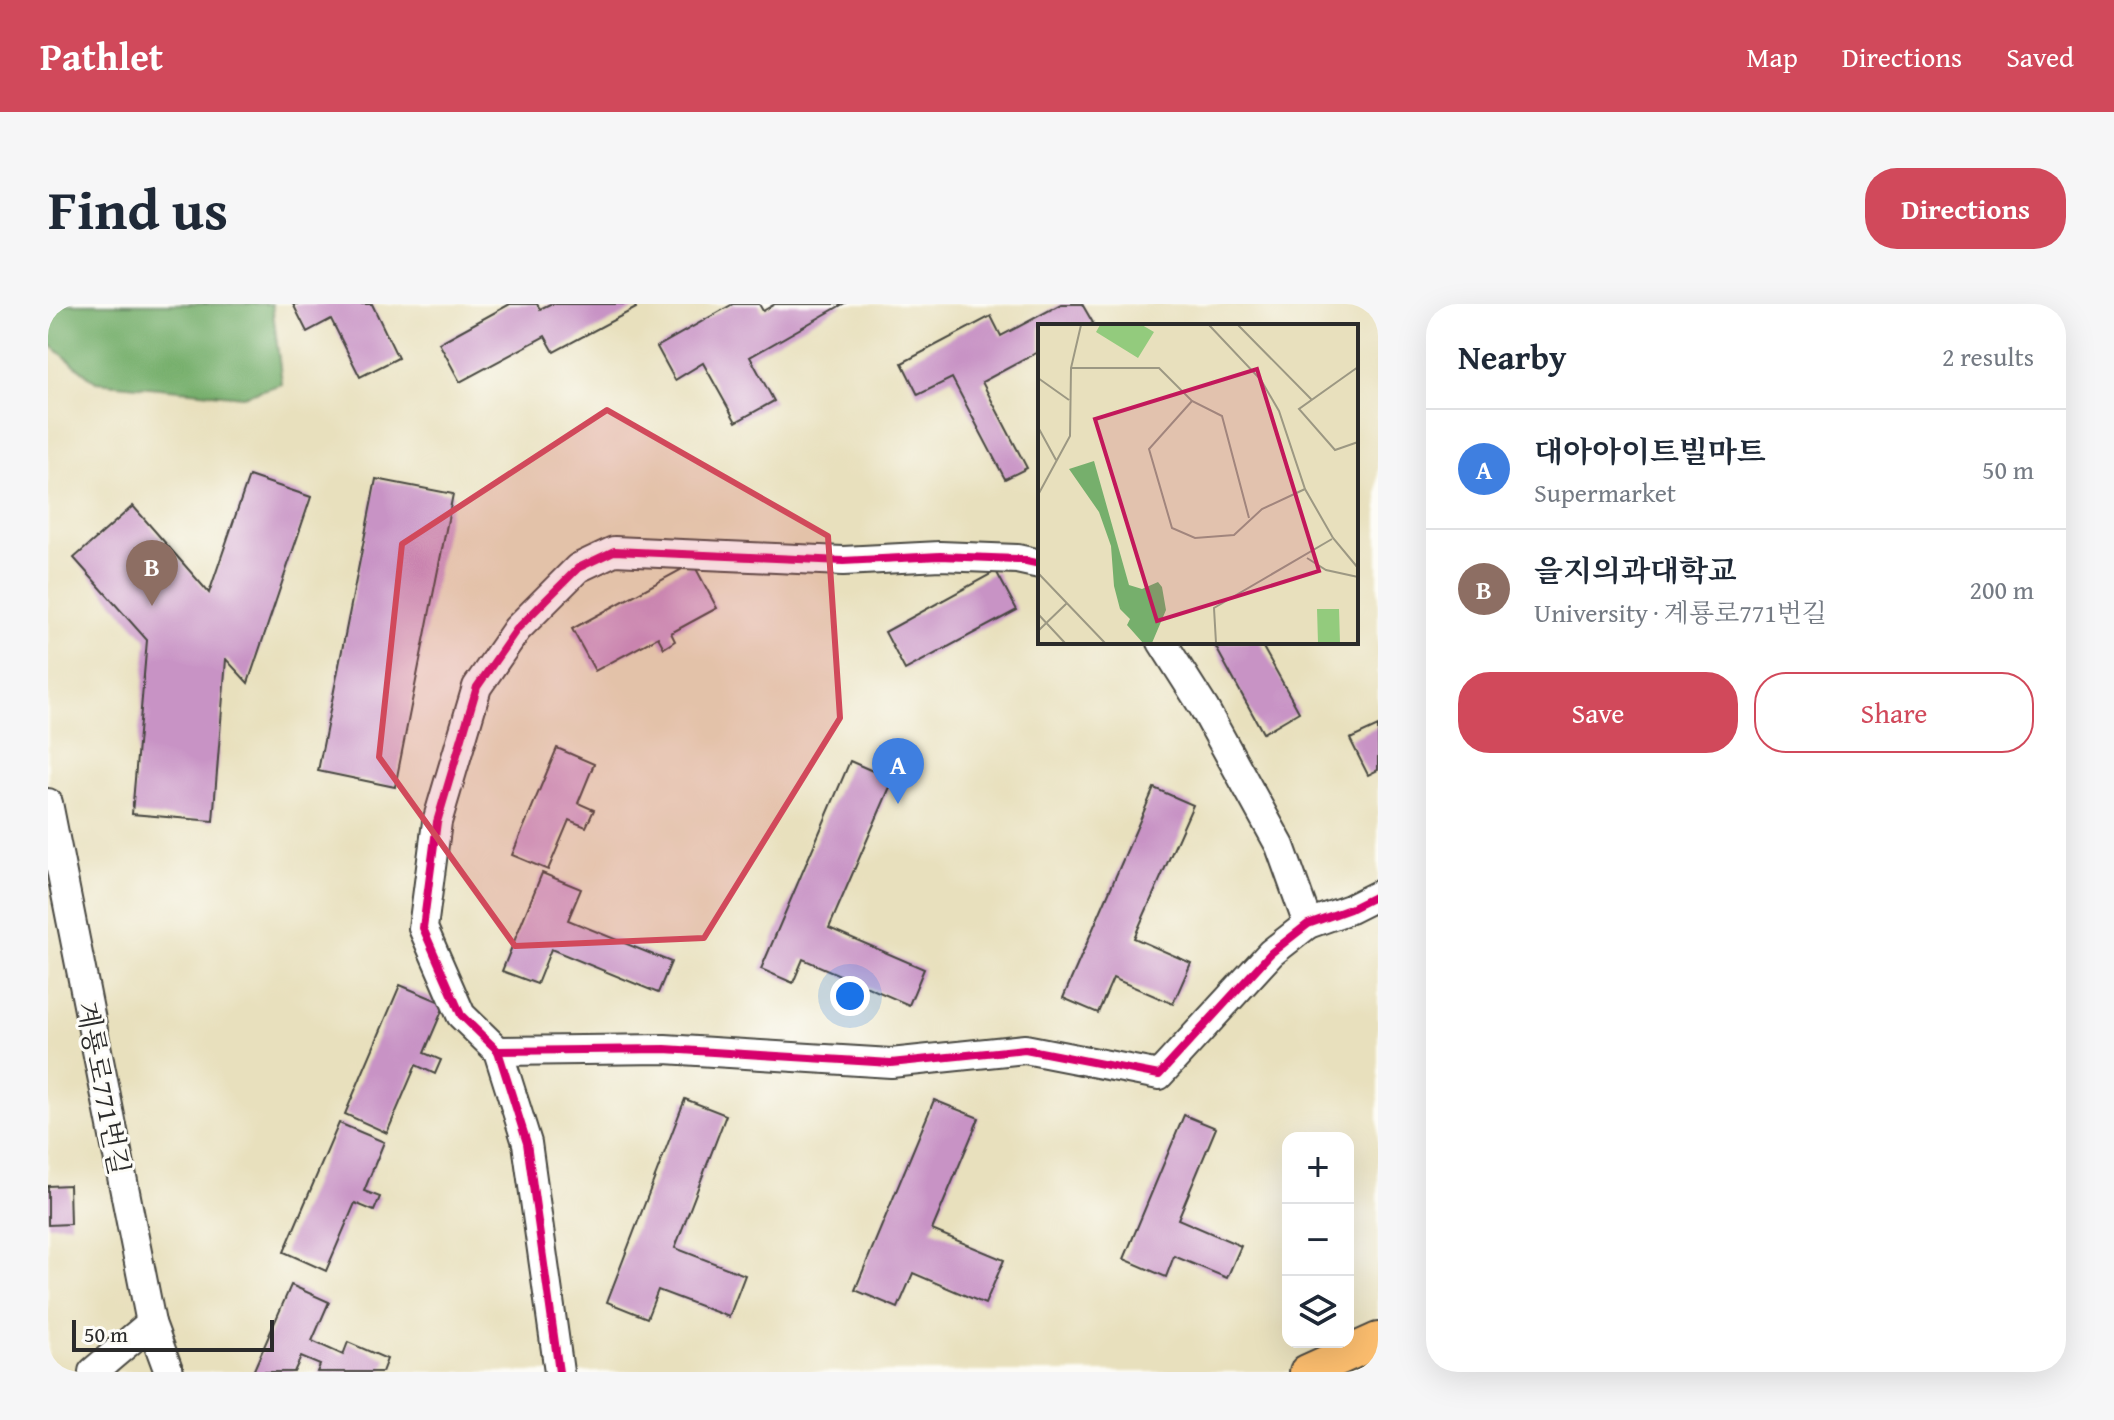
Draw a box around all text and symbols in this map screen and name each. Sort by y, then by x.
text: Pathlet [40,28,163,84]
text: Map [1746,36,1798,77]
text: Directions [1842,36,1962,77]
text: Saved [2006,36,2074,77]
text: Find us [48,167,228,250]
button: Directions [1865,168,2066,249]
inset map [1038,324,1358,644]
text: Nearby [1458,332,1567,381]
text: 2 results [1942,337,2034,376]
text: 대아아이트빌마트 [1534,429,1766,473]
text: A [1476,450,1492,489]
text: 50 m [1982,450,2034,489]
text: Supermarket [1534,473,1676,512]
pin: B [126,540,178,606]
text: 을지의과대학교 [1534,548,1737,592]
text: B [1476,570,1492,609]
text: 200 m [1969,570,2034,609]
text: University · 계룡로771번길 [1534,593,1827,632]
button: Save [1458,672,1738,753]
button: Share [1754,672,2034,753]
pin: A [872,738,924,804]
your location [830,976,870,1016]
street label: 계룡로771번길 [67,998,141,1178]
map controls [1282,1132,1354,1348]
button: + [1282,1132,1354,1204]
button: − [1282,1204,1354,1276]
button: layers [1282,1276,1354,1348]
scale bar [72,1316,274,1352]
text: 50 m [84,1318,128,1350]

